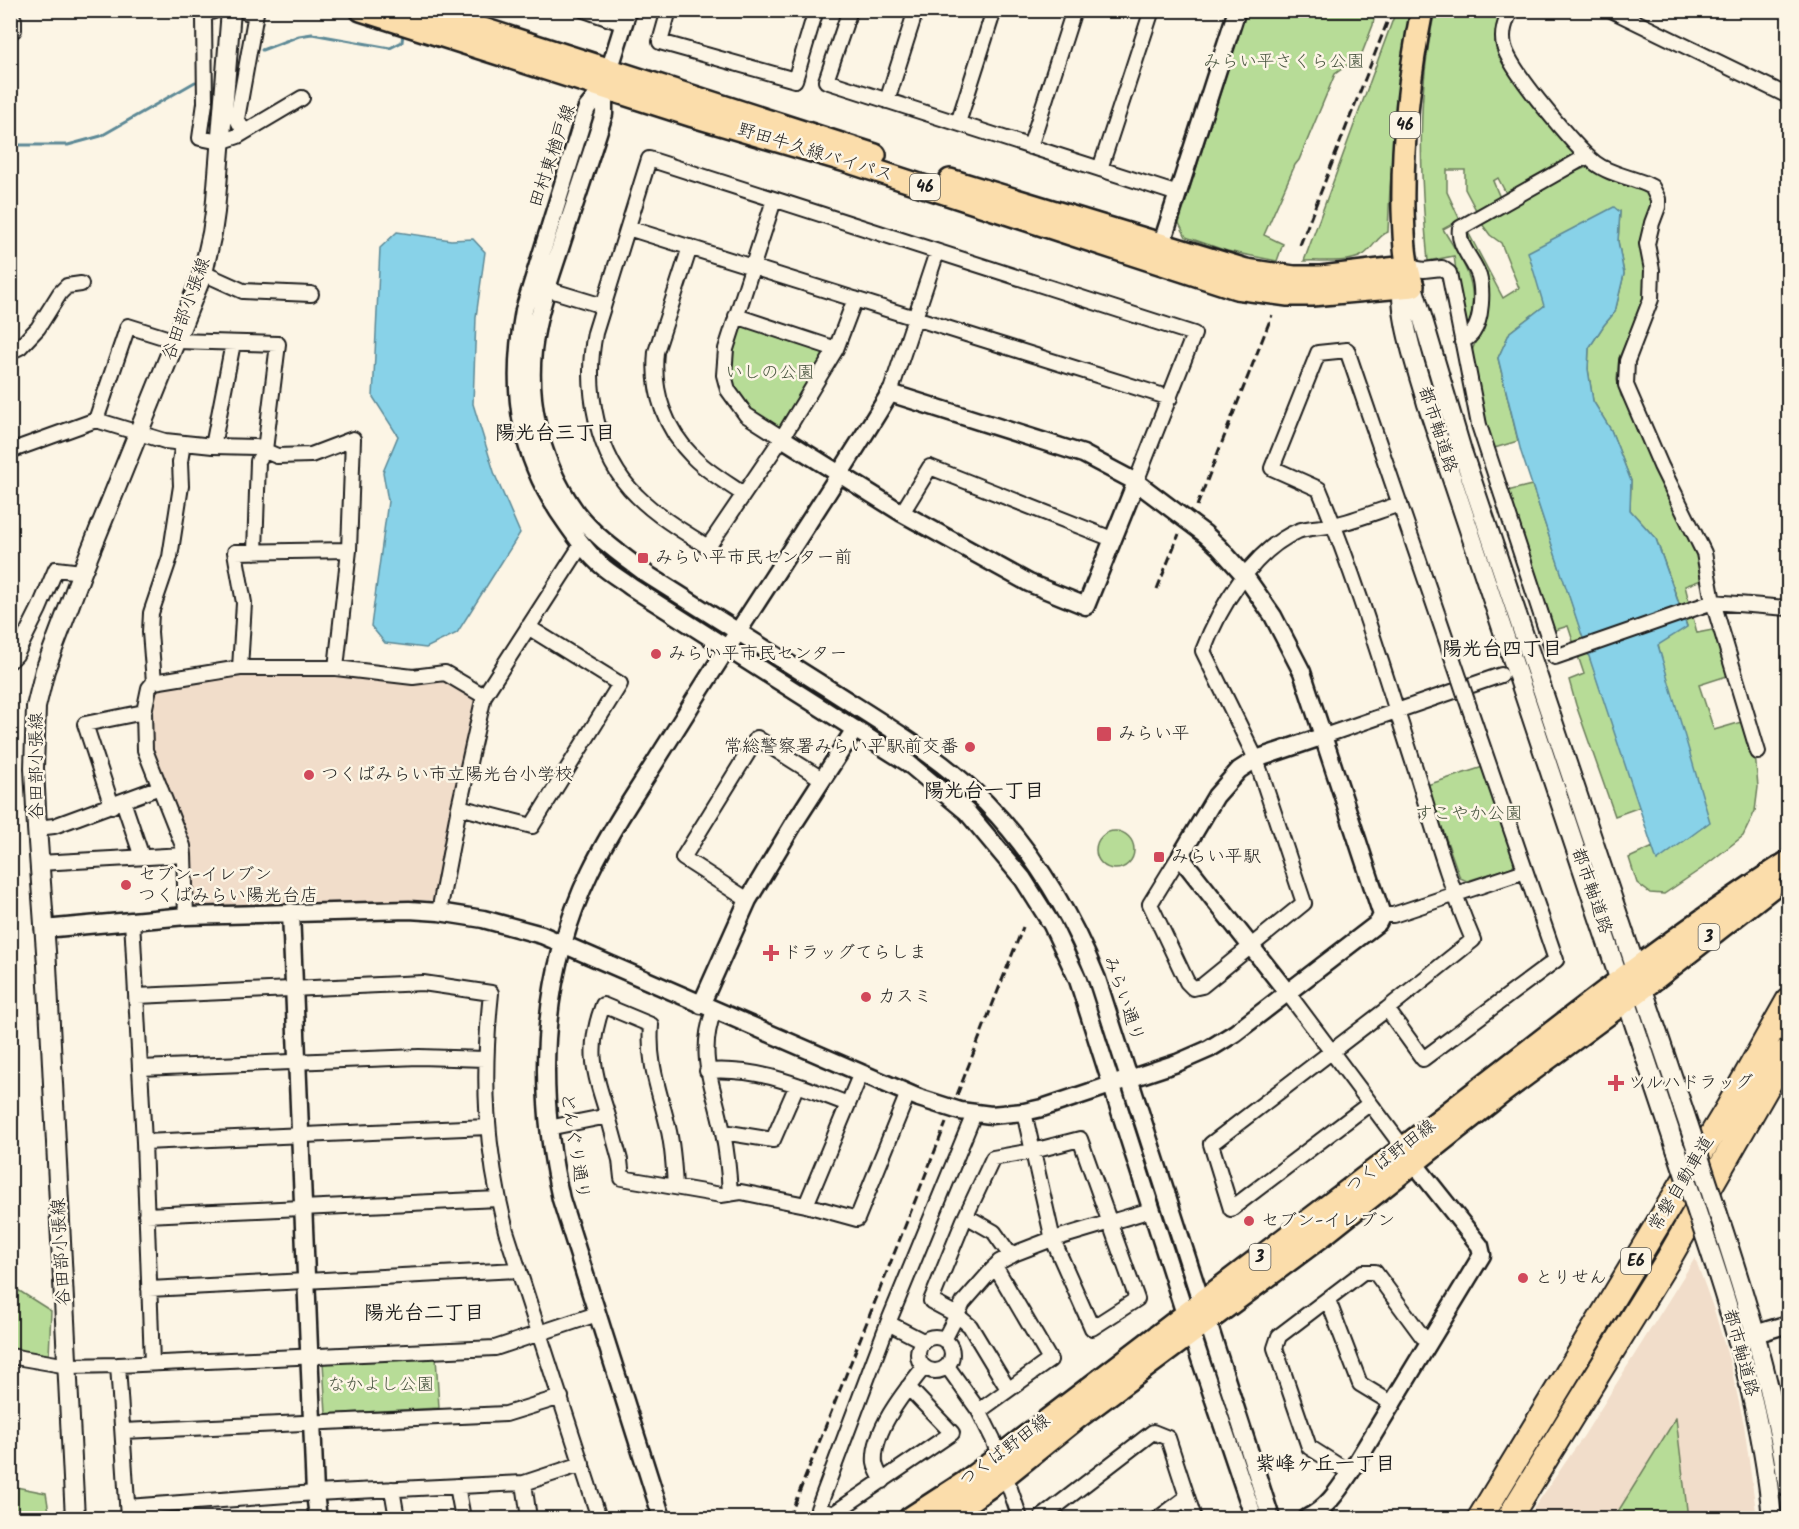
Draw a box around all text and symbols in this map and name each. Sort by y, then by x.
park label: みらい平さくら公園 [1203,48,1365,77]
street label: 田村東楢戸線 [522,100,584,212]
road number: 46 [1390,112,1420,138]
street label: 野田牛久線バイパス [733,116,897,190]
road number: 46 [910,174,940,200]
street label: 谷田部小張線 [155,253,219,365]
park label: いしの公園 [725,359,815,388]
street label: 都市軸道路 [1409,383,1465,477]
district label: 陽光台三丁目 [495,418,615,450]
place label: みらい平市民センター前 [655,544,852,573]
marker: みらい平市民センター前 [636,551,650,565]
district label: 陽光台四丁目 [1442,634,1562,666]
place label: みらい平市民センター [668,640,847,669]
marker: みらい平市民センター [649,647,663,661]
street label: 谷田部小張線 [23,712,52,820]
place label: みらい平 [1118,720,1190,749]
marker: みらい平 [1095,725,1113,743]
place label: 常総警察署みらい平駅前交番 [724,733,958,762]
marker: 常総警察署みらい平駅前交番 [963,740,977,754]
place label: つくばみらい市立陽光台小学校 [321,761,573,790]
marker: つくばみらい市立陽光台小学校 [302,768,316,782]
district label: 陽光台一丁目 [924,776,1044,808]
park label: すこやか公園 [1415,800,1523,829]
place label: みらい平駅 [1171,843,1261,872]
street label: 都市軸道路 [1563,844,1619,938]
marker: みらい平駅 [1152,850,1166,864]
place label: セブン-イレブン つくばみらい陽光台店 [138,861,318,911]
marker: セブン-イレブン つくばみらい陽光台店 [119,878,133,892]
road number: 3 [1698,924,1720,950]
place label: ドラッグてらしま [783,939,927,968]
marker: ドラッグてらしま [764,946,778,960]
street label: みらい通り [1095,952,1151,1046]
place label: カスミ [878,983,932,1012]
marker: カスミ [859,990,873,1004]
place label: ツルハドラッグ [1628,1069,1753,1098]
marker: ツルハドラッグ [1609,1076,1623,1090]
street label: どんぐり通り [551,1090,597,1202]
street label: つくば野田線 [1340,1112,1442,1202]
street label: 常磐自動車道 [1642,1130,1722,1238]
street label: 谷田部小張線 [45,1197,79,1307]
place label: セブン-イレブン [1261,1207,1395,1236]
marker: セブン-イレブン [1242,1214,1256,1228]
road number: 3 [1250,1244,1270,1270]
road number: E6 [1621,1248,1651,1274]
place label: とりせん [1535,1264,1607,1293]
marker: とりせん [1516,1271,1530,1285]
district label: 陽光台二丁目 [364,1298,484,1330]
street label: 都市軸道路 [1714,1306,1766,1400]
park label: なかよし公園 [327,1371,435,1400]
street label: つくば野田線 [953,1407,1057,1495]
district label: 紫峰ヶ丘一丁目 [1255,1449,1395,1481]

